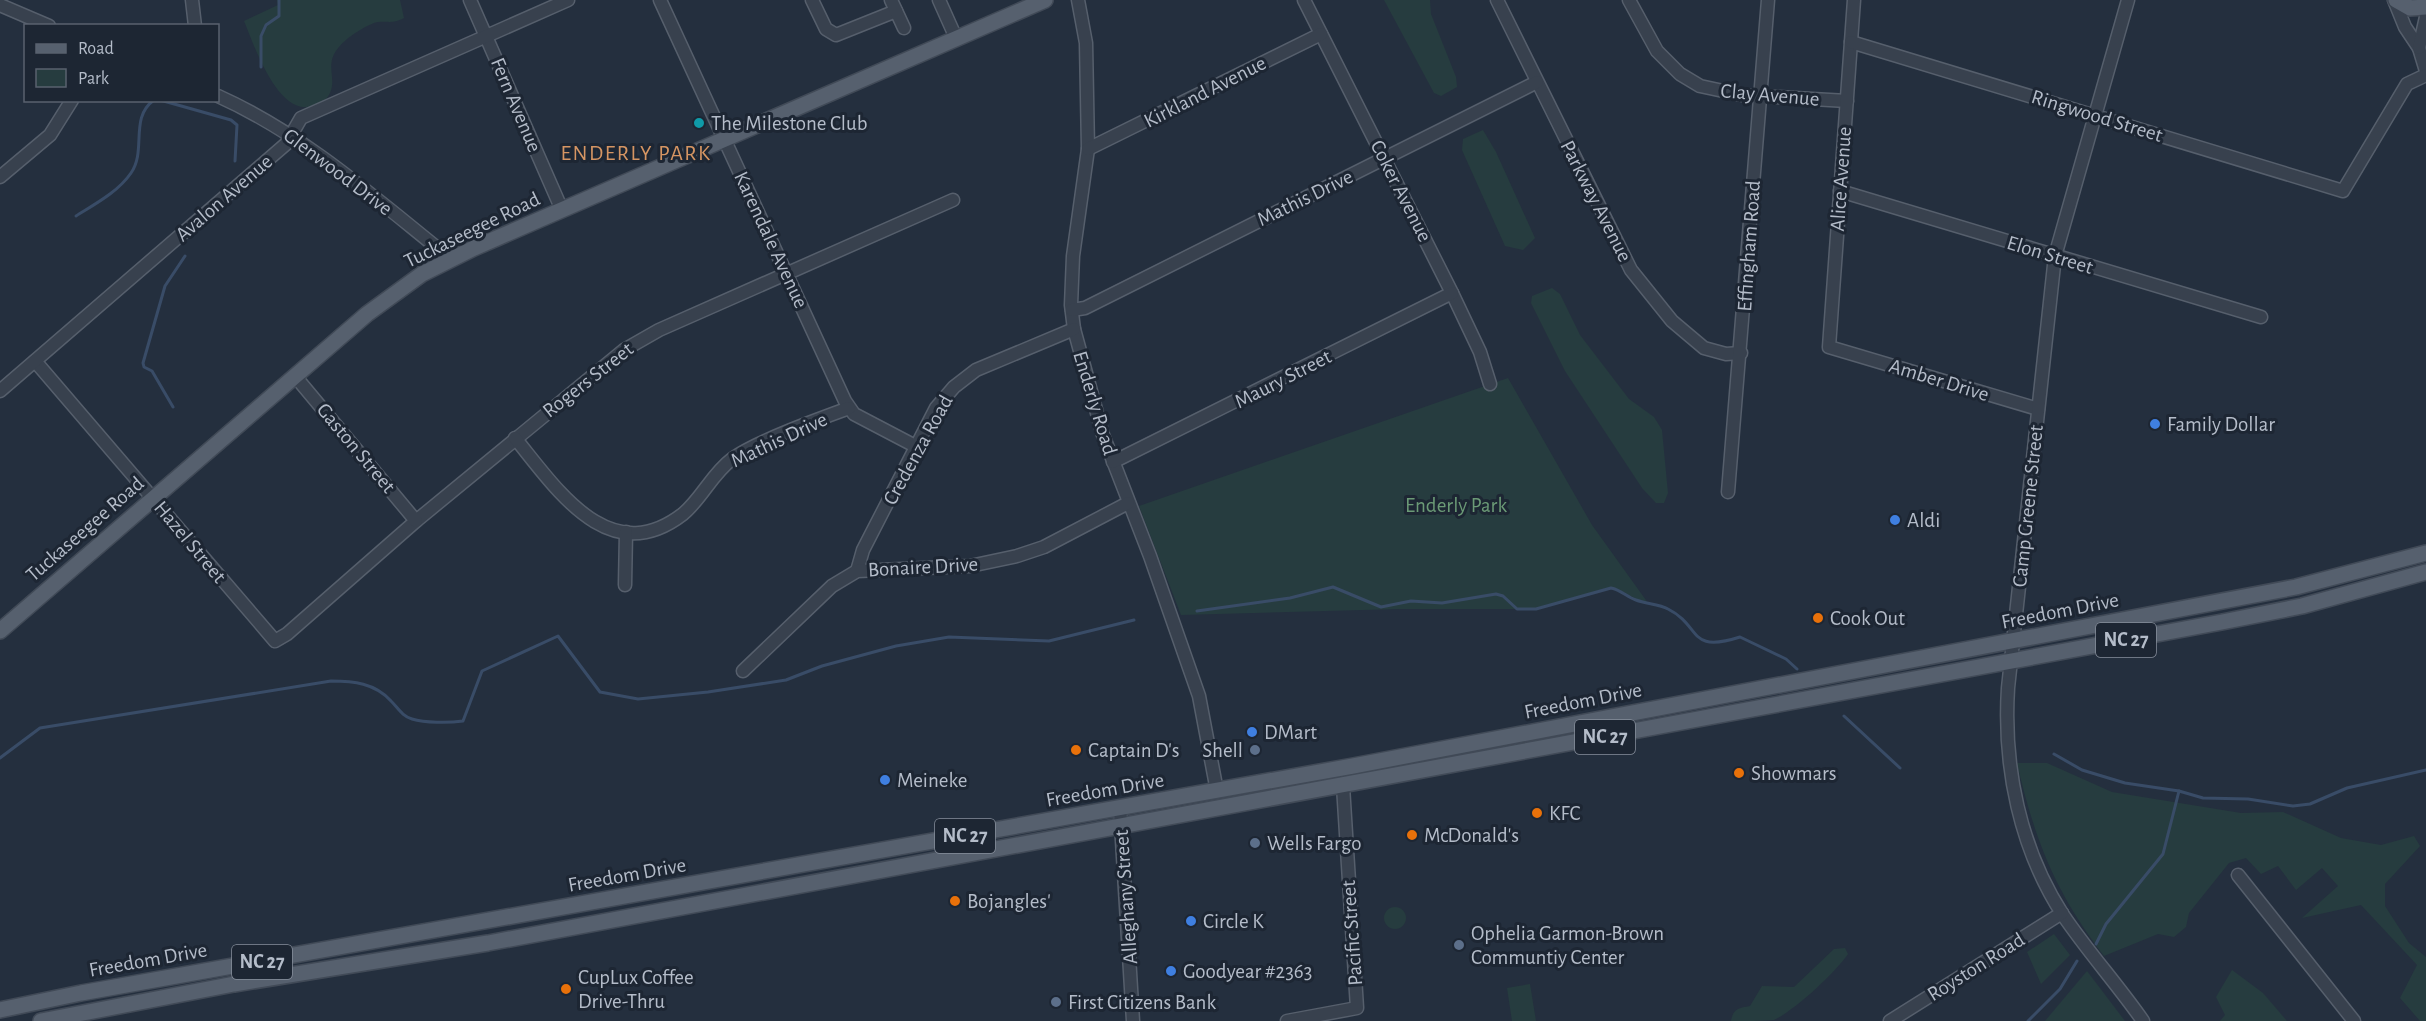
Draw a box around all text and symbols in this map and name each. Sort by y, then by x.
legend [24,24,219,102]
text: Road [78,40,114,58]
street label: Kirkland Avenue [1141,52,1269,132]
street label: Fern Avenue [487,55,545,155]
text: Park [78,70,110,88]
street label: Clay Avenue [1720,80,1820,110]
street label: Ringwood Street [2029,86,2165,146]
place label: The Milestone Club [711,113,868,134]
marker: The Milestone Club [692,116,706,130]
street label: Glenwood Drive [280,124,396,220]
street label: Alice Avenue [1827,126,1855,232]
street label: Coker Avenue [1366,137,1436,245]
street label: Parkway Avenue [1556,137,1636,265]
district label: ENDERLY PARK [560,142,712,164]
street label: Avalon Avenue [172,150,276,246]
street label: Mathis Drive [1254,166,1356,230]
street label: Karendale Avenue [730,168,812,312]
street label: Effingham Road [1734,180,1764,312]
street label: Tuckaseegee Road [401,188,543,272]
street label: Elon Street [2004,232,2096,278]
street label: Rogers Street [539,338,637,422]
street label: Maury Street [1231,346,1335,412]
street label: Enderly Road [1069,349,1121,458]
street label: Amber Drive [1887,355,1991,405]
street label: Credenza Road [879,391,957,508]
street label: Gaston Street [313,399,400,497]
street label: Mathis Drive [728,409,830,471]
place label: Family Dollar [2167,414,2275,435]
marker: Family Dollar [2148,417,2162,431]
street label: Camp Greene Street [2009,424,2047,588]
street label: Tuckaseegee Road [22,472,148,586]
park label: Enderly Park [1405,495,1507,516]
street label: Hazel Street [150,497,230,587]
place label: Aldi [1907,510,1940,531]
marker: Aldi [1888,513,1902,527]
street label: Bonaire Drive [867,554,979,580]
street label: Freedom Drive [1999,589,2121,633]
place label: Cook Out [1830,608,1905,629]
marker: Cook Out [1811,611,1825,625]
road number: NC 27 [2096,623,2156,657]
street label: Freedom Drive [1522,679,1644,723]
road number: NC 27 [1575,720,1635,754]
place label: DMart [1264,722,1317,743]
marker: DMart [1245,725,1259,739]
place label: Captain D's [1088,740,1180,761]
place label: Shell [1202,740,1243,761]
marker: Captain D's [1069,743,1083,757]
marker: Shell [1248,743,1262,757]
place label: Showmars [1751,763,1837,784]
marker: Showmars [1732,766,1746,780]
street label: Freedom Drive [1044,769,1166,811]
place label: Meineke [897,770,967,791]
marker: Meineke [878,773,892,787]
place label: KFC [1549,803,1581,824]
marker: KFC [1530,806,1544,820]
road number: NC 27 [935,819,995,853]
place label: McDonald's [1424,825,1519,846]
marker: McDonald's [1405,828,1419,842]
street label: Alleghany Street [1111,829,1141,965]
place label: Wells Fargo [1267,833,1361,854]
marker: Wells Fargo [1248,836,1262,850]
street label: Freedom Drive [566,854,688,896]
street label: Pacific Street [1338,879,1366,987]
place label: Bojangles' [967,891,1051,912]
marker: Bojangles' [948,894,962,908]
place label: Circle K [1203,911,1264,932]
marker: Circle K [1184,914,1198,928]
place label: Ophelia Garmon-Brown Communtiy Center [1471,923,1664,968]
street label: Royston Road [1924,929,2028,1005]
marker: Ophelia Garmon-Brown Communtiy Center [1452,938,1466,952]
street label: Freedom Drive [87,939,209,981]
road number: NC 27 [232,945,292,979]
place label: Goodyear #2363 [1183,961,1312,982]
marker: Goodyear #2363 [1164,964,1178,978]
place label: CupLux Coffee Drive-Thru [578,967,694,1012]
marker: CupLux Coffee Drive-Thru [559,982,573,996]
place label: First Citizens Bank [1068,992,1216,1013]
marker: First Citizens Bank [1049,995,1063,1009]

